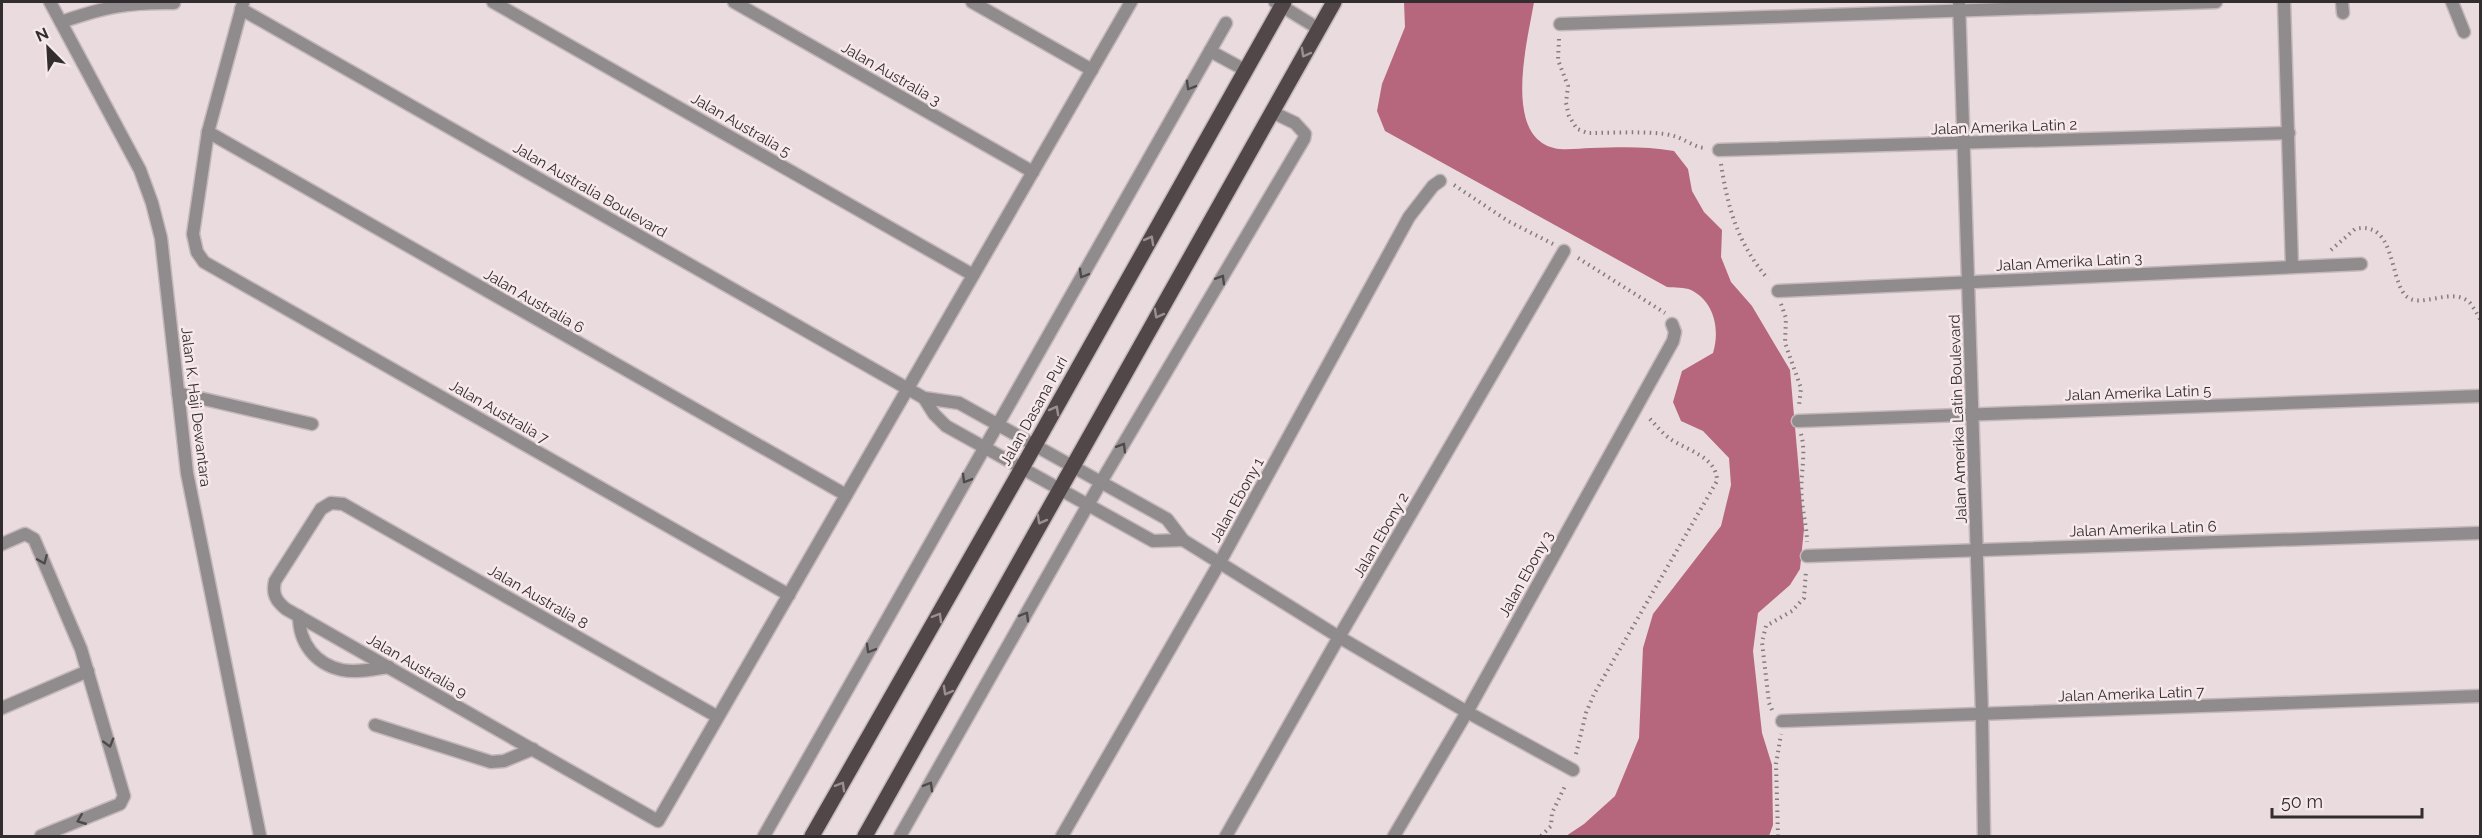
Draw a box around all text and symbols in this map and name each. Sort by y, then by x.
north arrow [18,18,78,78]
text: N [33,24,52,46]
street label: Jalan Australia 3 [838,38,944,110]
one-way arrow [1301,46,1313,57]
one-way arrow [1186,80,1198,90]
street label: Jalan Australia 5 [688,89,794,161]
street label: Jalan Amerika Latin 2 [1931,115,2078,139]
street label: Jalan Australia Boulevard [510,139,670,241]
one-way arrow [1143,236,1154,246]
street label: Jalan Amerika Latin 3 [1995,249,2143,275]
street label: Jalan Australia 6 [481,265,587,337]
one-way arrow [1079,267,1091,278]
one-way arrow [1214,275,1225,285]
one-way arrow [1154,308,1165,318]
street label: Jalan Amerika Latin Boulevard [1945,314,1971,524]
street label: Jalan K. Haji Dewantara [177,326,215,488]
street label: Jalan Dasana Puri [997,353,1071,469]
street label: Jalan Australia 7 [446,376,552,448]
street label: Jalan Amerika Latin 5 [2064,381,2212,405]
one-way arrow [1047,406,1059,417]
one-way arrow [1114,442,1126,453]
street label: Jalan Ebony 1 [1206,454,1268,545]
one-way arrow [962,473,973,484]
street label: Jalan Ebony 2 [1349,489,1413,581]
one-way arrow [1037,514,1048,524]
street label: Jalan Amerika Latin 6 [2069,517,2217,541]
street label: Jalan Ebony 3 [1495,528,1557,620]
one-way arrow [36,553,48,564]
street label: Jalan Australia 8 [485,561,591,633]
one-way arrow [930,612,942,623]
one-way arrow [1018,612,1029,622]
street label: Jalan Australia 9 [364,630,470,702]
one-way arrow [866,643,877,653]
street label: Jalan Amerika Latin 7 [2057,682,2205,706]
one-way arrow [943,684,954,695]
one-way arrow [102,737,114,748]
one-way arrow [922,781,933,792]
scale bar [2272,781,2422,819]
one-way arrow [834,782,845,792]
text: 50 m [2281,791,2323,812]
one-way arrow [76,813,87,825]

